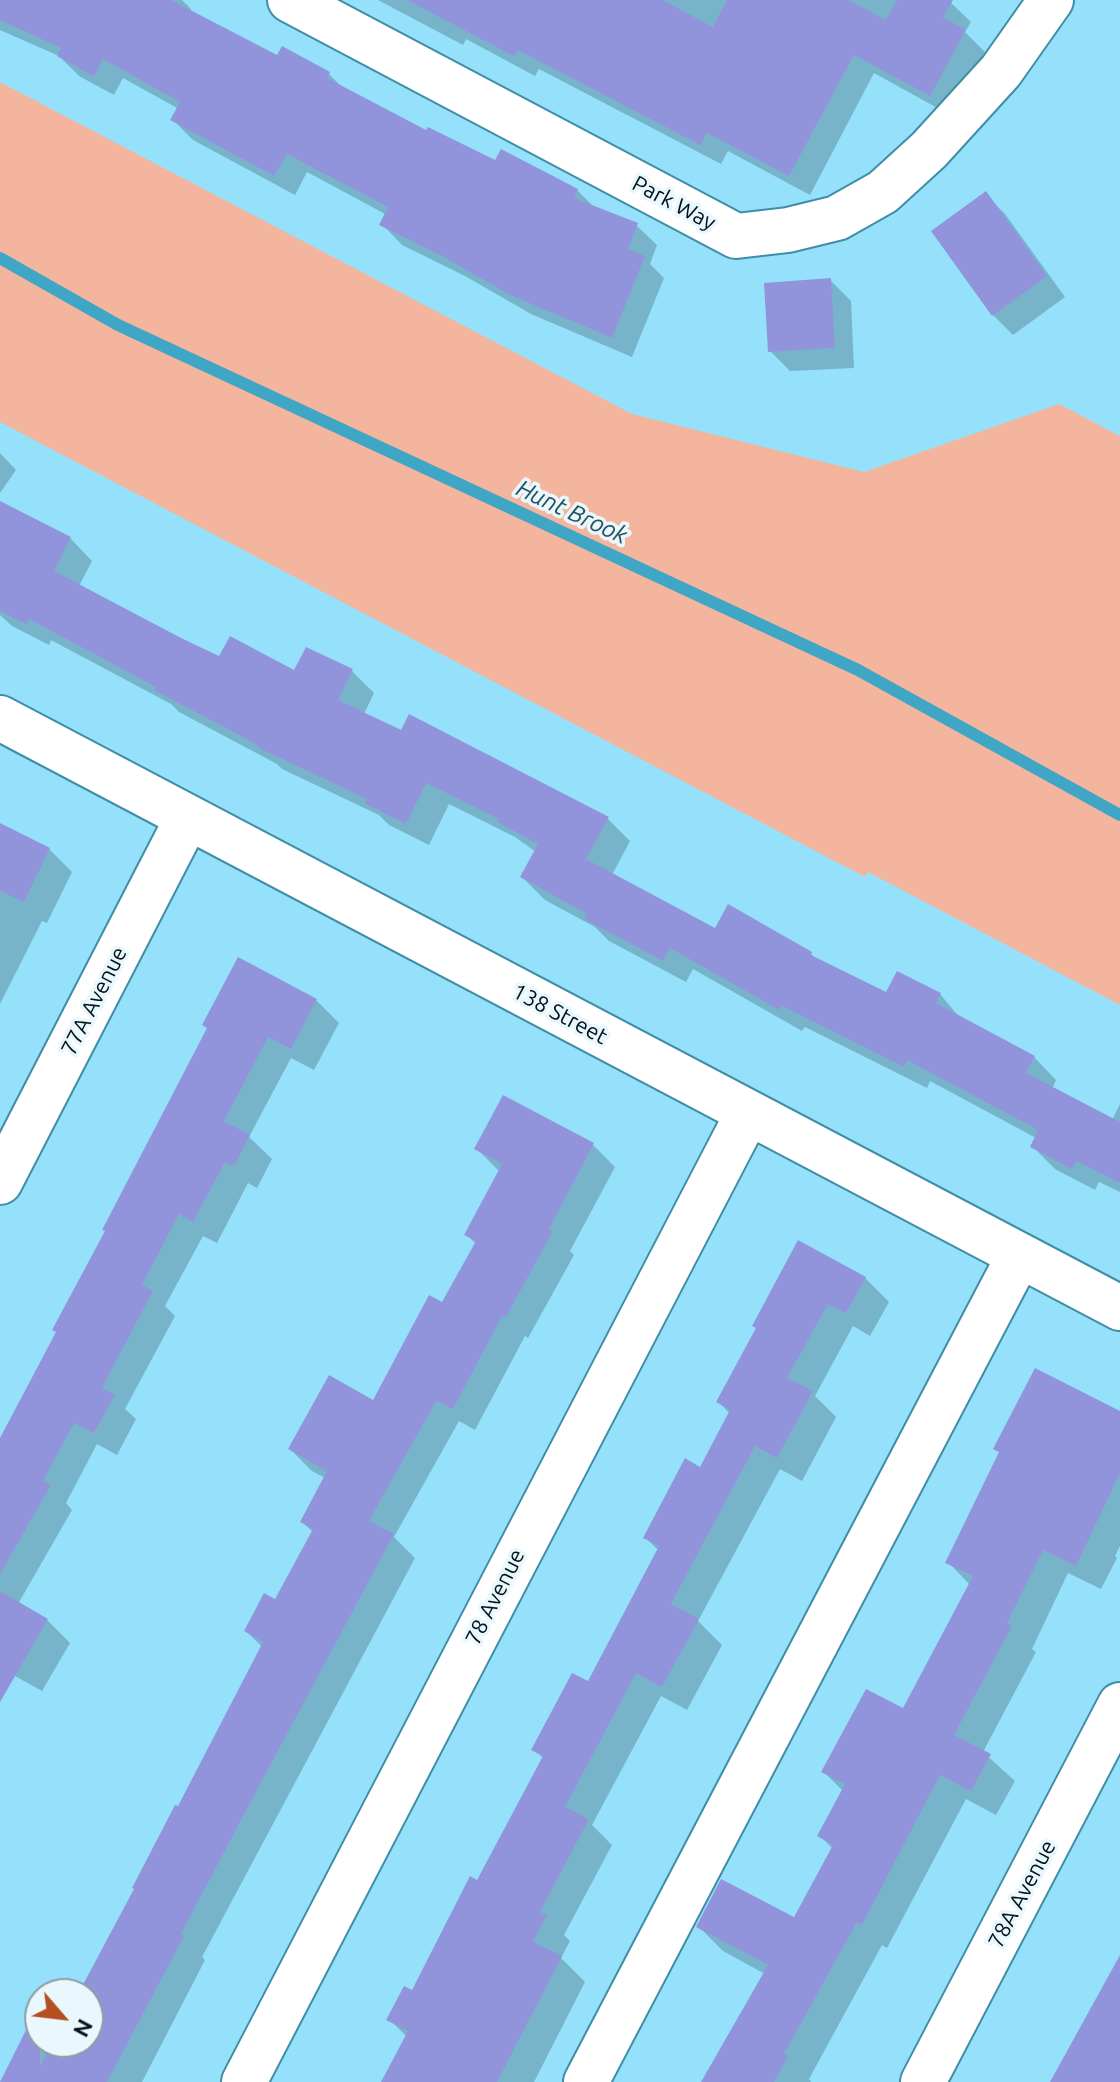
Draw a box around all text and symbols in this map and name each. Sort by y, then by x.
street label: Park Way [628,170,720,236]
water label: Hunt Brook [512,474,632,550]
street label: 77A Avenue [55,942,133,1060]
street label: 138 Street [508,978,612,1050]
street label: 78 Avenue [460,1545,530,1649]
street label: 78A Avenue [983,1836,1061,1952]
north arrow [24,1978,104,2058]
text: N [69,2015,99,2042]

